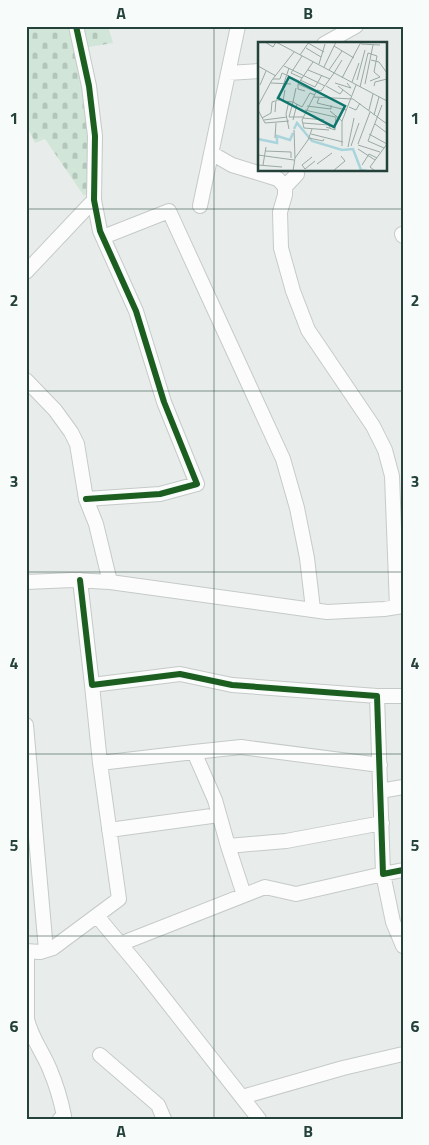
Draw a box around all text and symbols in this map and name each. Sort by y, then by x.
text: A [116,1,126,25]
text: B [303,1,313,25]
inset map [258,42,386,171]
text: 1 [10,106,18,130]
text: 1 [411,106,419,130]
text: 2 [10,288,18,312]
text: 2 [411,288,419,312]
text: 3 [10,469,18,493]
text: 3 [411,469,419,493]
text: 4 [10,651,19,675]
text: 4 [411,651,420,675]
text: 5 [10,833,19,857]
text: 5 [411,833,420,857]
text: 6 [10,1014,19,1038]
text: 6 [411,1014,420,1038]
text: A [116,1119,126,1143]
text: B [303,1119,313,1143]

